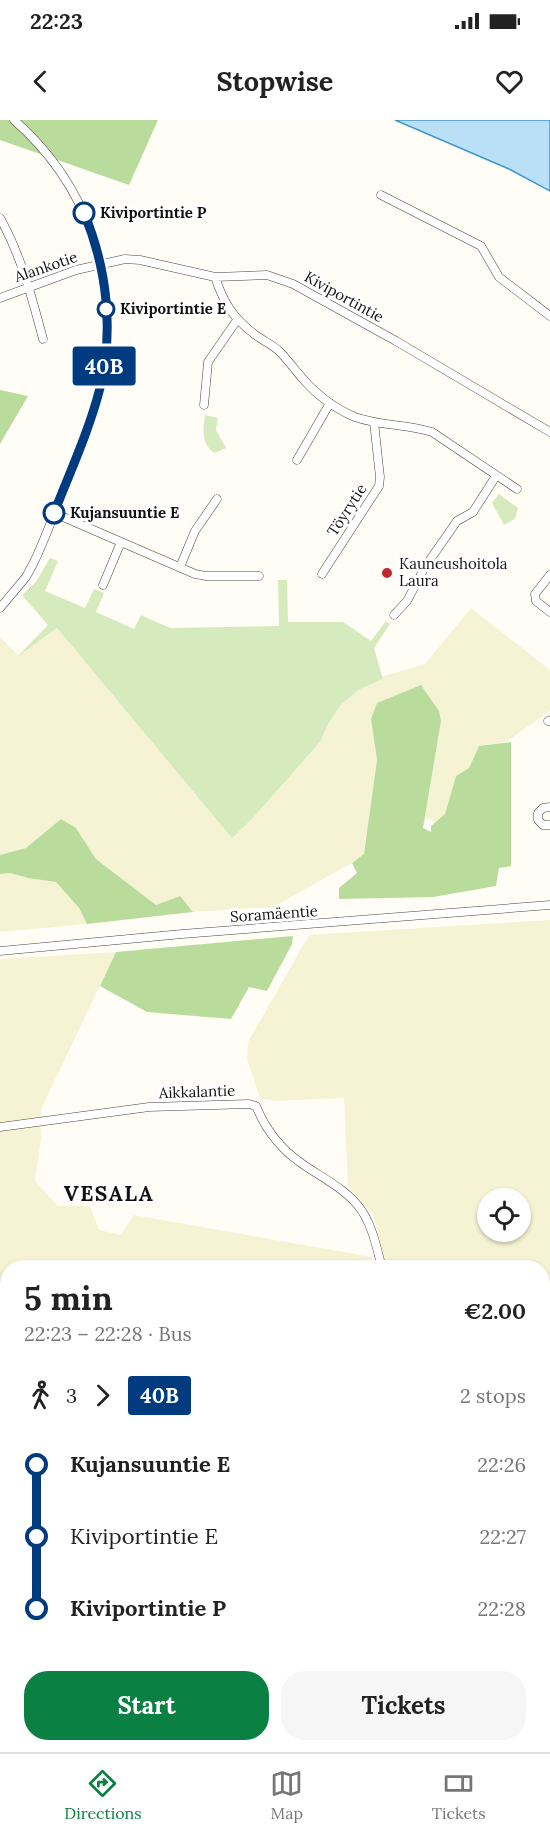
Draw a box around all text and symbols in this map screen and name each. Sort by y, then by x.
text: 22:23 [30,7,83,35]
text: Stopwise [217,64,333,98]
icon: back [24,65,57,98]
icon: heart [493,65,526,98]
marker: Kiviportintie P [73,202,95,224]
place label: Kiviportintie P [100,203,207,222]
street label: Alankotie [11,247,80,286]
street label: Kiviportintie [301,267,387,326]
place label: Kiviportintie E [120,299,226,318]
marker: Kiviportintie E [97,300,115,318]
line badge: 40B [70,346,138,386]
text: 40B [85,353,123,380]
street label: Töyrytie [323,480,370,539]
marker: Kujansuuntie E [43,502,65,524]
place label: Kujansuuntie E [70,503,179,522]
place label: Kauneushoitola Laura [399,554,508,590]
marker: Kauneushoitola Laura [380,566,394,580]
street label: Soramäentie [230,901,318,926]
street label: Aikkalantie [157,1081,235,1102]
district label: VESALA [64,1180,154,1207]
map controls [477,1188,531,1242]
button: locate [477,1188,531,1242]
text: 5 min [24,1277,113,1319]
text: €2.00 [464,1297,526,1325]
text: 22:23 – 22:28 · Bus [24,1321,192,1346]
icon: walk [24,1379,57,1412]
icon: forward [86,1379,119,1412]
text: 40B [140,1382,179,1409]
text: 3 [66,1383,77,1408]
text: 2 stops [460,1383,526,1408]
text: Kujansuuntie E [70,1450,230,1478]
text: 22:26 [477,1452,526,1477]
text: Kiviportintie E [70,1522,218,1550]
text: 22:27 [480,1524,526,1549]
text: Kiviportintie P [70,1594,226,1622]
text: 22:28 [478,1596,526,1621]
button: Start [24,1671,269,1740]
button: Tickets [281,1671,526,1740]
tab: Directions [64,1767,142,1823]
tab: Map [270,1767,303,1823]
tab: Tickets [432,1767,486,1823]

